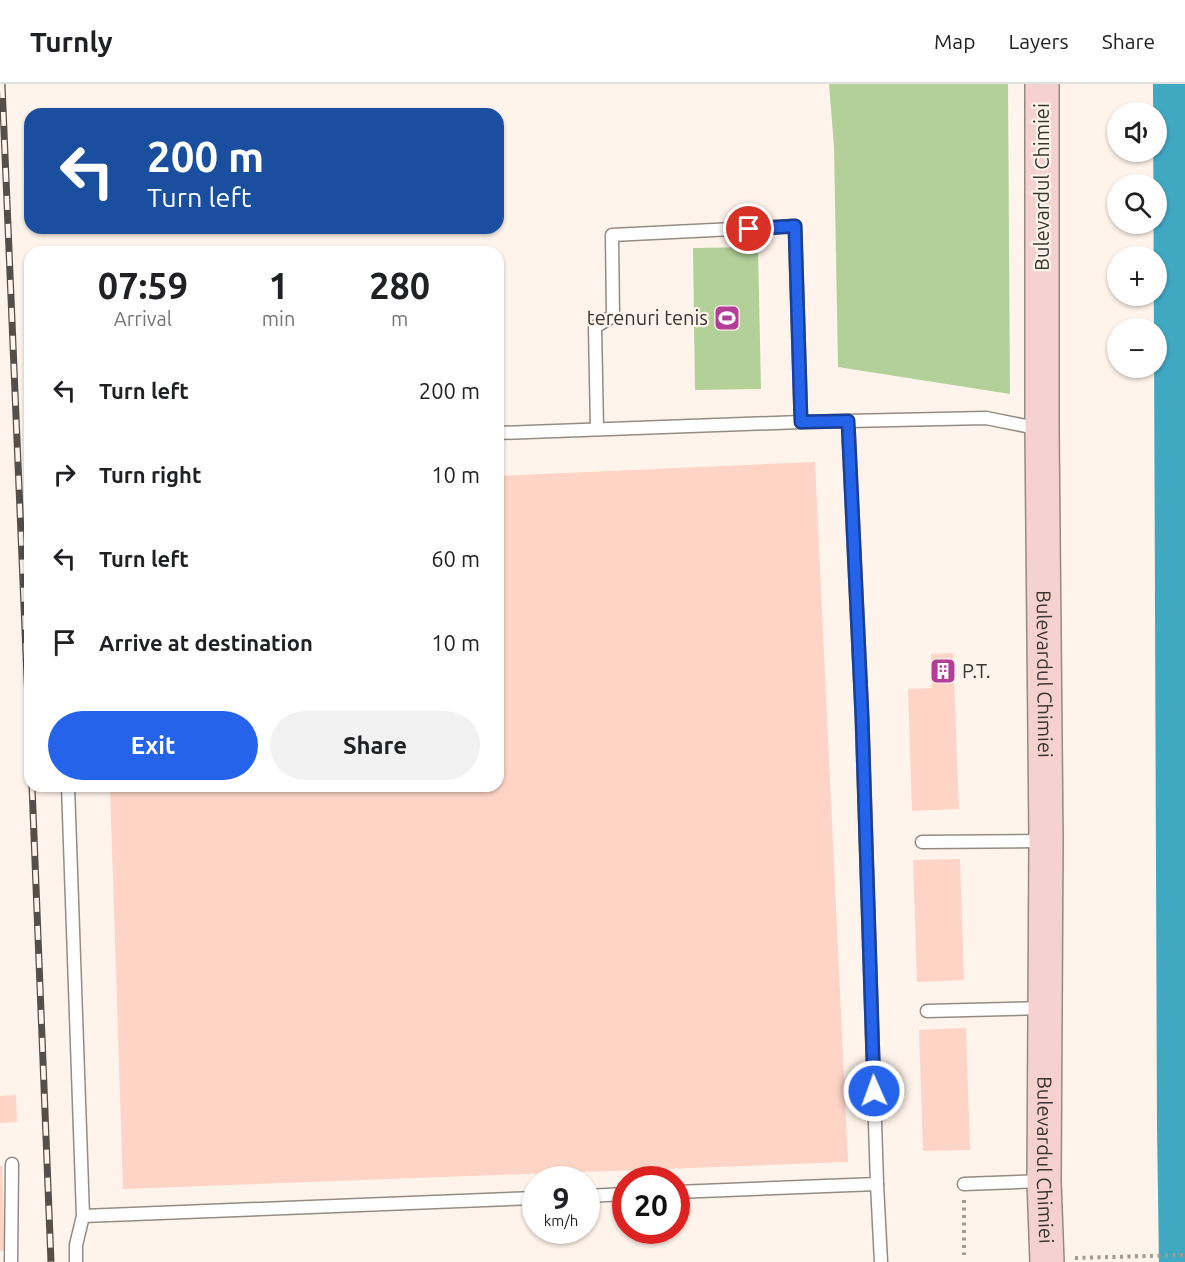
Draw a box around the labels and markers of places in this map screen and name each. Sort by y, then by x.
pin [723,203,774,254]
sports icon: terenuri tenis [712,303,742,333]
place label: terenuri tenis [587,306,708,329]
building icon: P.T. [928,656,958,686]
place label: P.T. [962,659,991,682]

